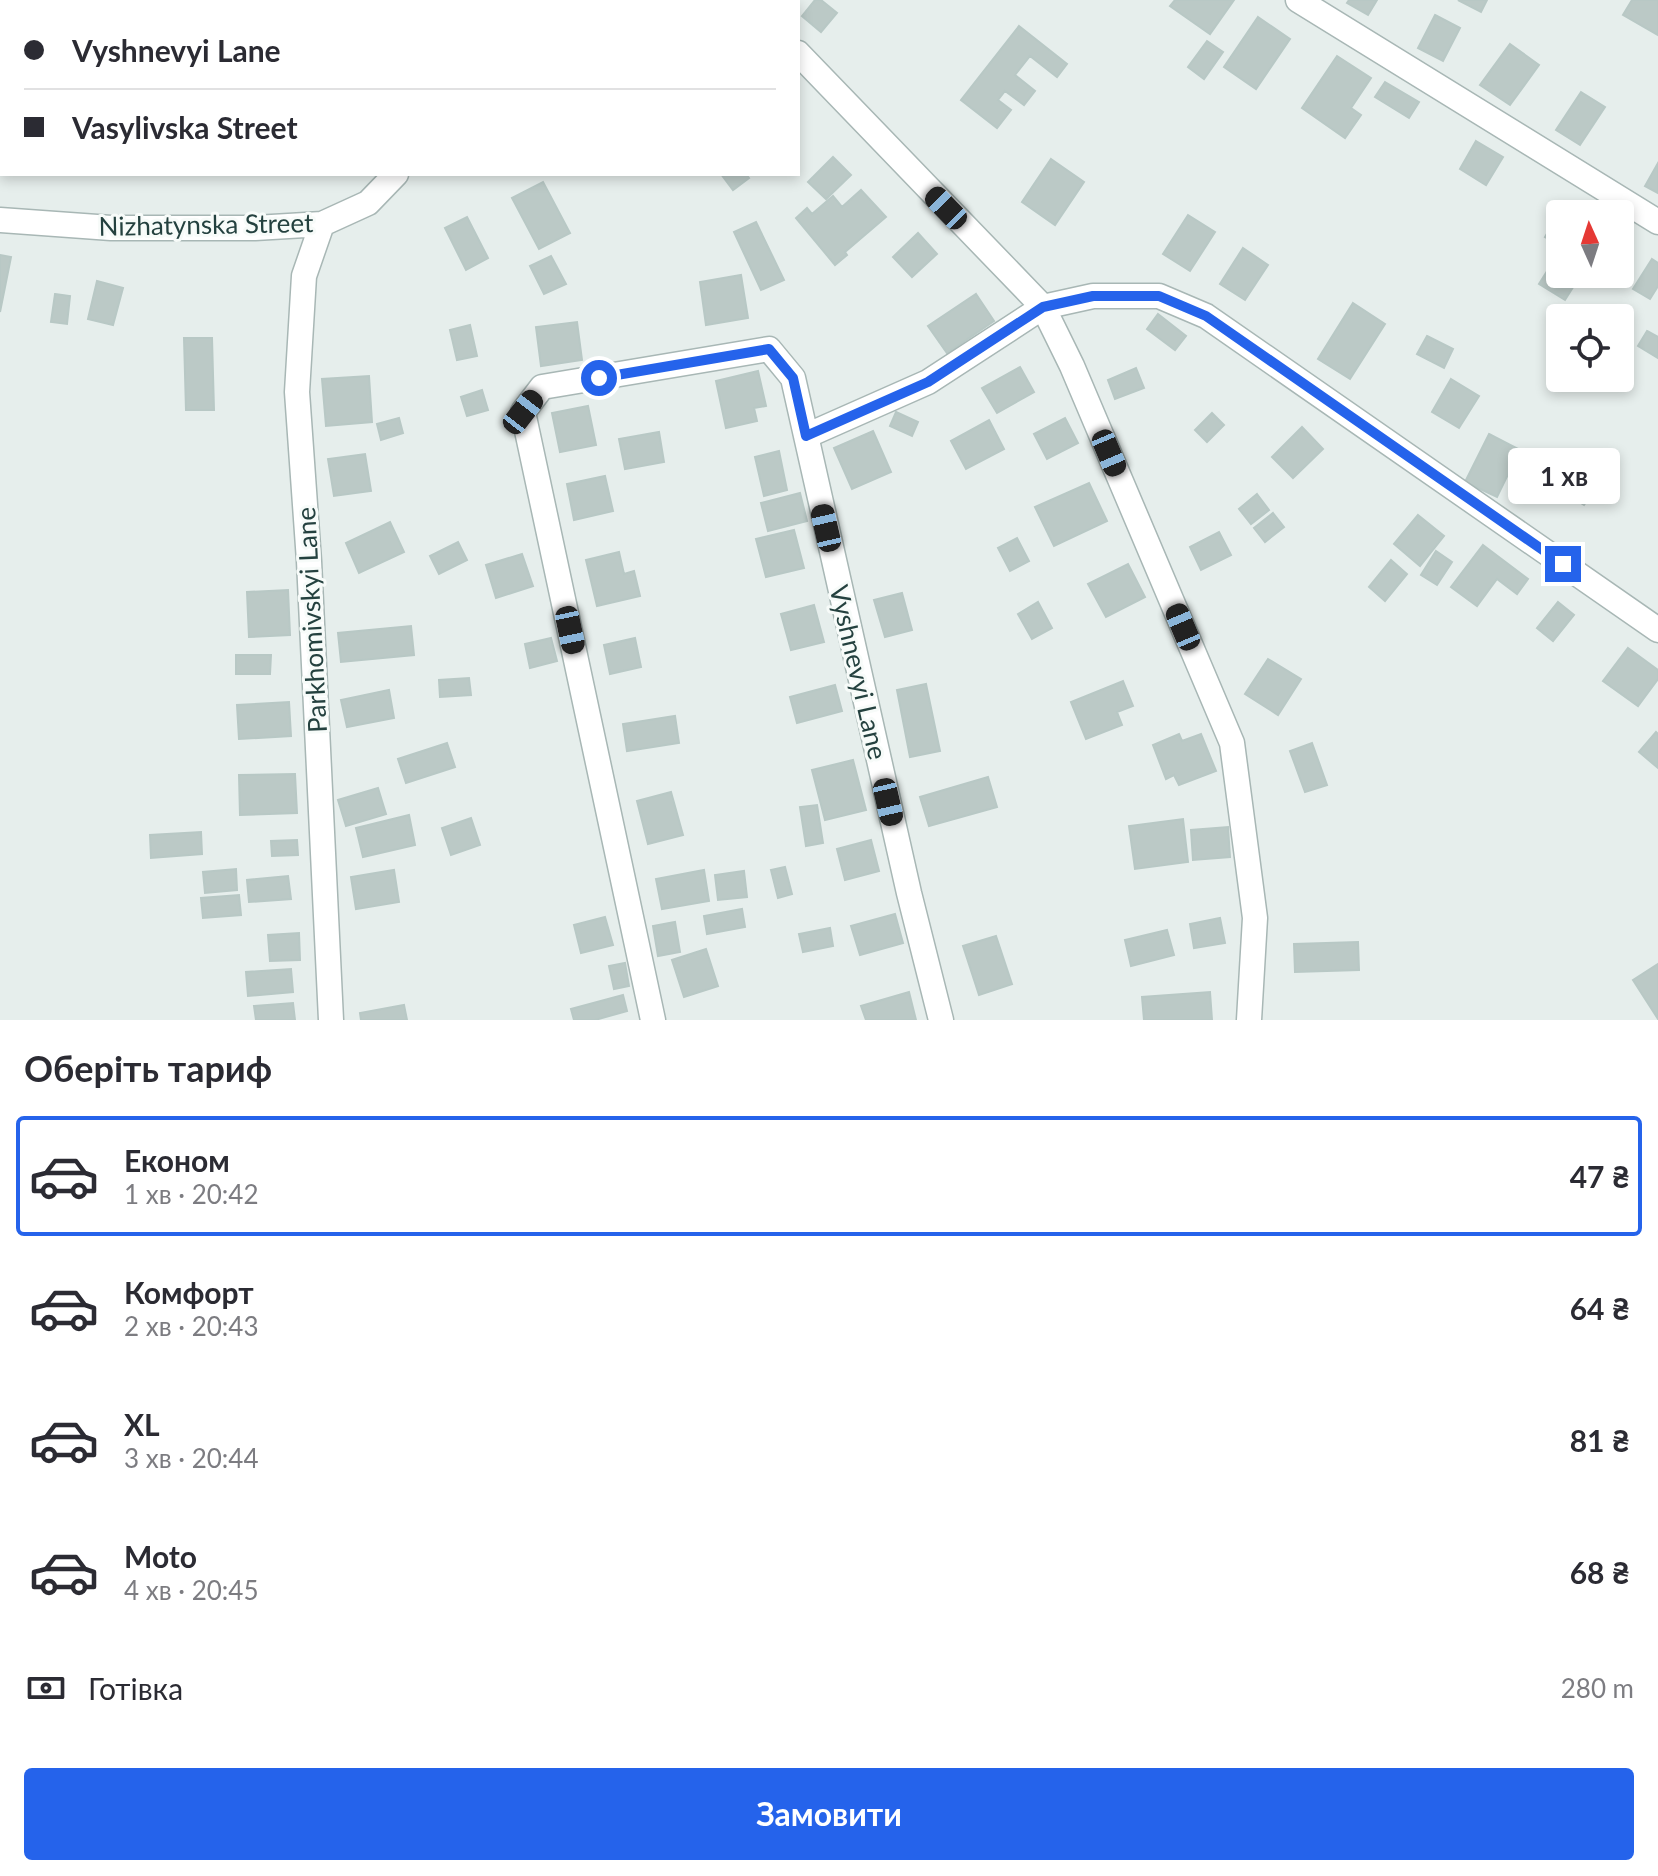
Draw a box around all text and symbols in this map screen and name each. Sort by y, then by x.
text: Vyshnevyi Lane [72,32,281,68]
text: Vasylivska Street [72,109,298,145]
car [921,182,971,234]
north arrow [1546,200,1634,288]
map controls [1546,200,1634,392]
street label: Nizhatynska Street [98,206,314,242]
button: locate [1546,304,1634,392]
route start [581,360,617,396]
car [499,386,547,438]
car [1089,426,1129,480]
callout: 1 хв [1507,448,1619,504]
text: 1 хв [1540,460,1588,492]
car [809,502,843,554]
street label: Parkhomivskyi Lane [289,506,333,734]
route end [1545,546,1581,582]
street label: Vyshnevyi Lane [823,582,895,762]
car [1163,600,1203,654]
car [553,604,587,656]
car [871,776,905,828]
text: Оберіть тариф [24,1046,272,1090]
icon: car [28,1140,100,1212]
text: Економ [124,1142,230,1178]
text: 47 ₴ [1570,1158,1630,1194]
text: 1 хв · 20:42 [124,1178,259,1210]
icon: car [28,1272,100,1344]
text: Комфорт [124,1274,254,1310]
text: 64 ₴ [1570,1290,1630,1326]
text: 2 хв · 20:43 [124,1310,259,1342]
icon: car [28,1404,100,1476]
text: XL [124,1406,160,1442]
text: 81 ₴ [1570,1422,1630,1458]
text: 3 хв · 20:44 [124,1442,259,1474]
icon: car [28,1536,100,1608]
text: Moto [124,1538,197,1574]
text: 68 ₴ [1570,1554,1630,1590]
text: 4 хв · 20:45 [124,1574,259,1606]
icon: cash [24,1666,68,1710]
text: Готівка [88,1670,183,1706]
text: 280 m [1561,1672,1634,1704]
button: Замовити [24,1768,1634,1860]

